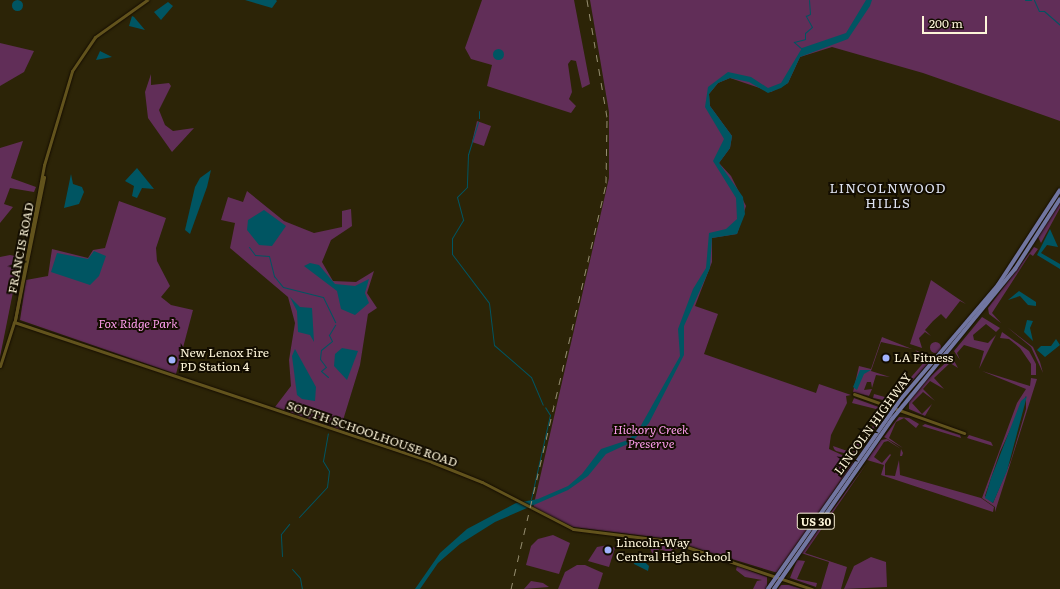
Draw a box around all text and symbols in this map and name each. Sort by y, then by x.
scale bar [924,8,989,34]
text: 200 m [929,14,963,32]
district label: LINCOLNWOOD HILLS [830,181,946,212]
street label: FRANCIS ROAD [5,201,37,295]
park label: Fox Ridge Park [98,317,178,331]
place label: New Lenox Fire PD Station 4 [180,346,269,374]
place label: LA Fitness [894,351,953,365]
marker: LA Fitness [881,353,891,363]
marker: New Lenox Fire PD Station 4 [167,355,177,365]
street label: LINCOLN HIGHWAY [831,370,915,478]
street label: SOUTH SCHOOLHOUSE ROAD [285,398,459,470]
park label: Hickory Creek Preserve [613,423,689,451]
road number: US 30 [796,512,836,530]
place label: Lincoln-Way Central High School [616,536,731,564]
marker: Lincoln-Way Central High School [603,545,613,555]

